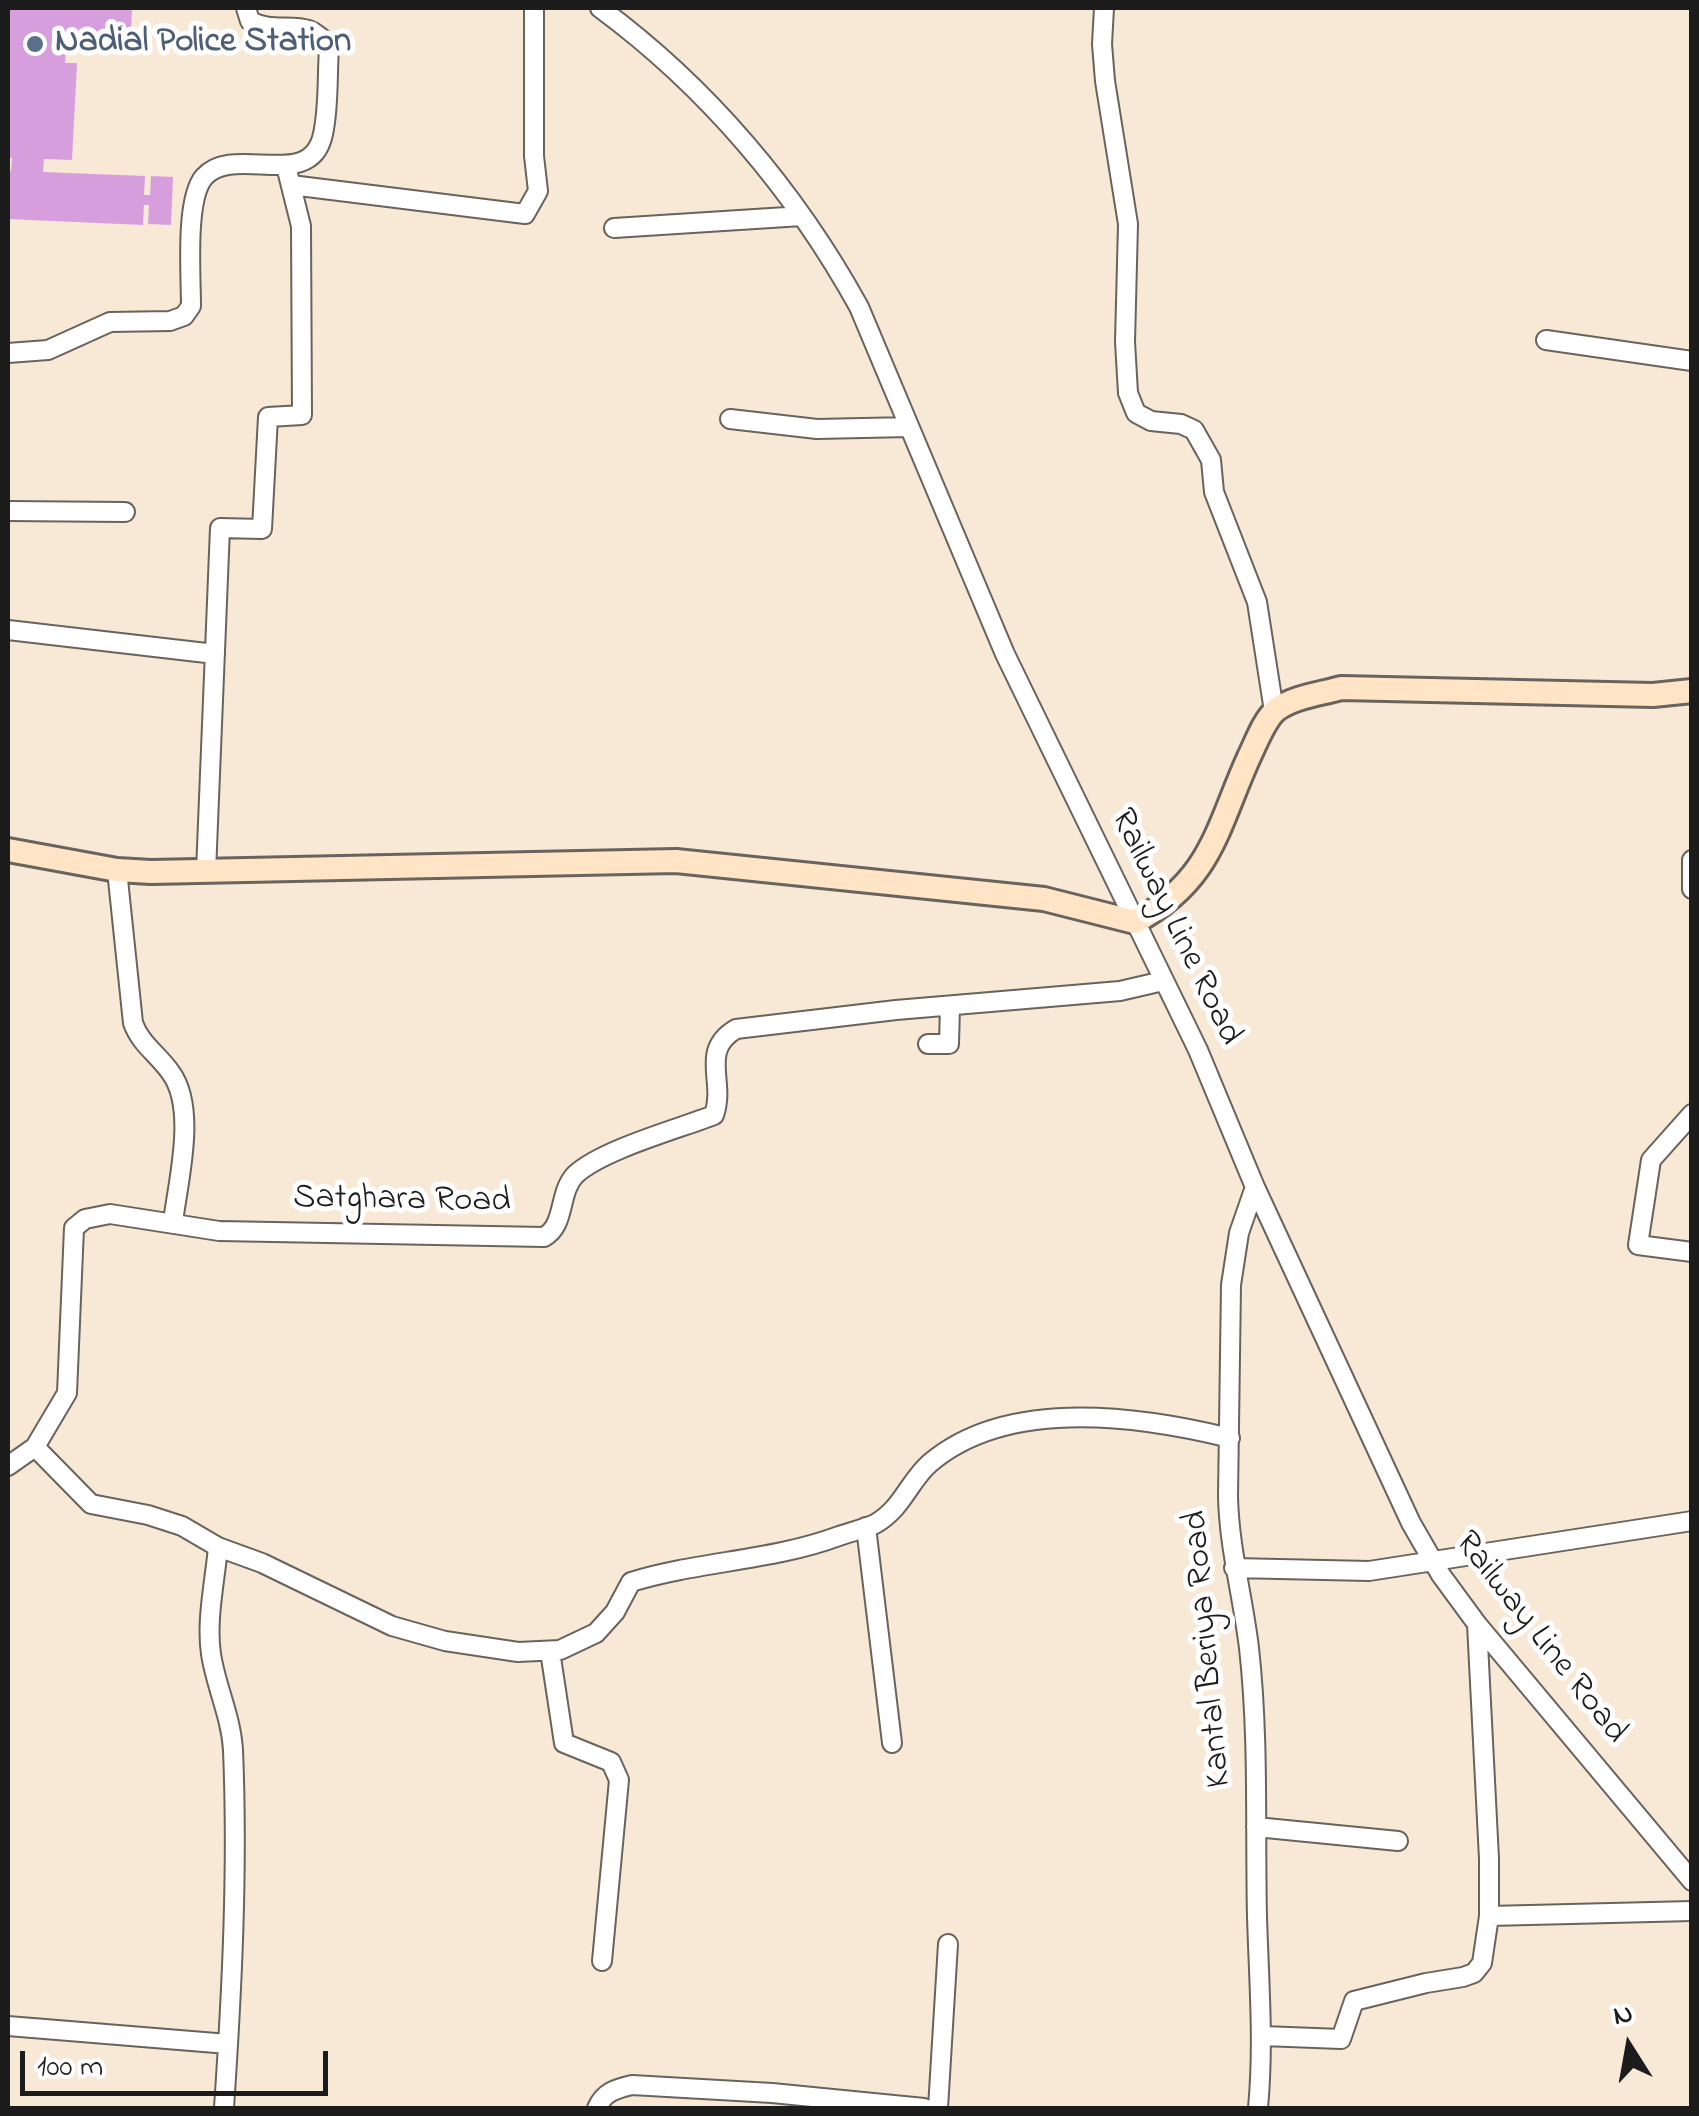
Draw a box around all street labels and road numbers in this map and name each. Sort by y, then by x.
street label: Railway Line Road [1099,803,1249,1053]
street label: Satghara Road [293,1179,511,1225]
street label: Kantal Beriya Road [1177,1509,1243,1789]
street label: Railway Line Road [1443,1525,1635,1753]

